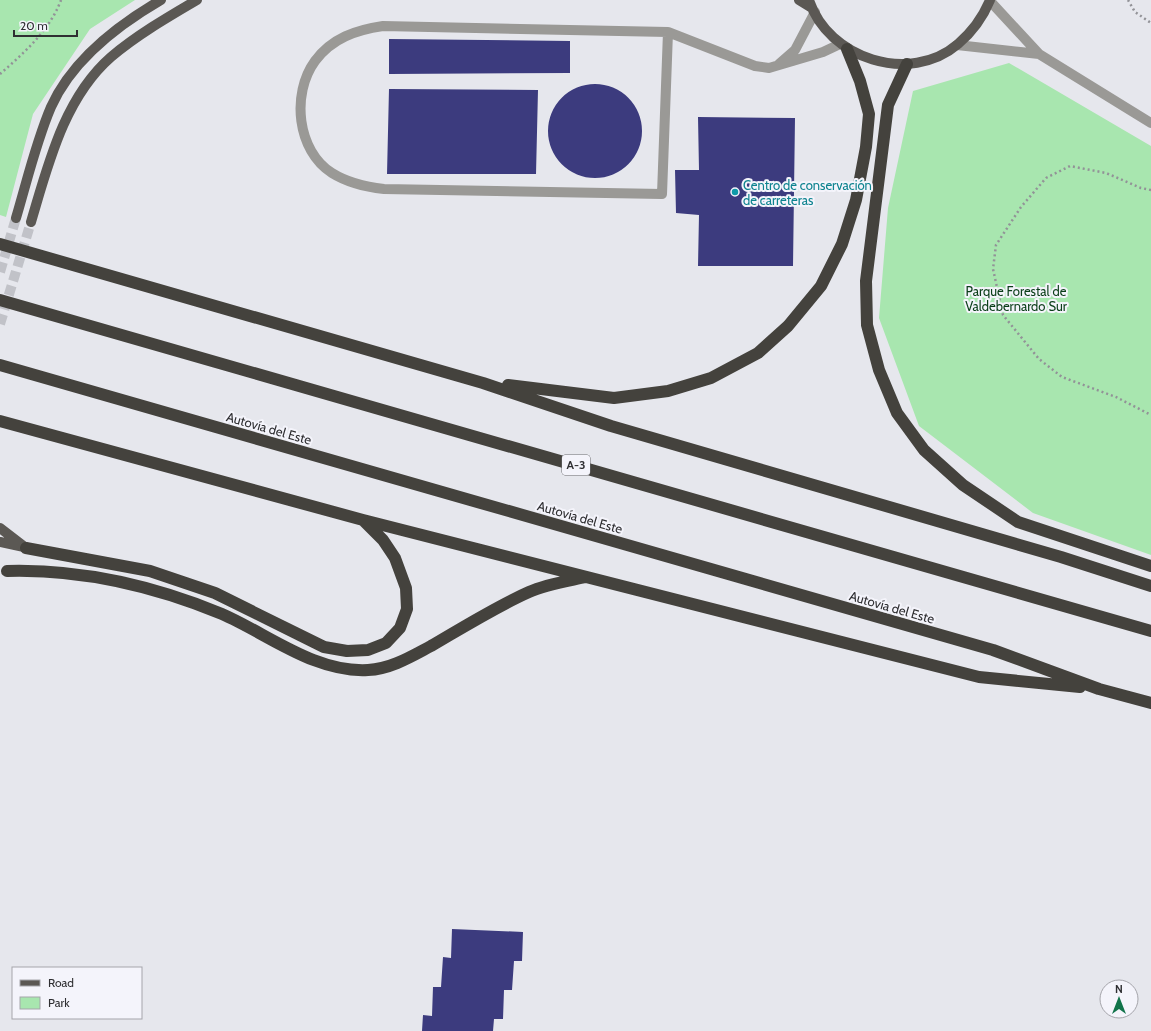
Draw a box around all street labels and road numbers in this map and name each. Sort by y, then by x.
street label: Autovía del Este [225,408,314,448]
road number: A-3 [562,455,590,475]
street label: Autovía del Este [536,497,625,537]
street label: Autovía del Este [848,587,937,627]

